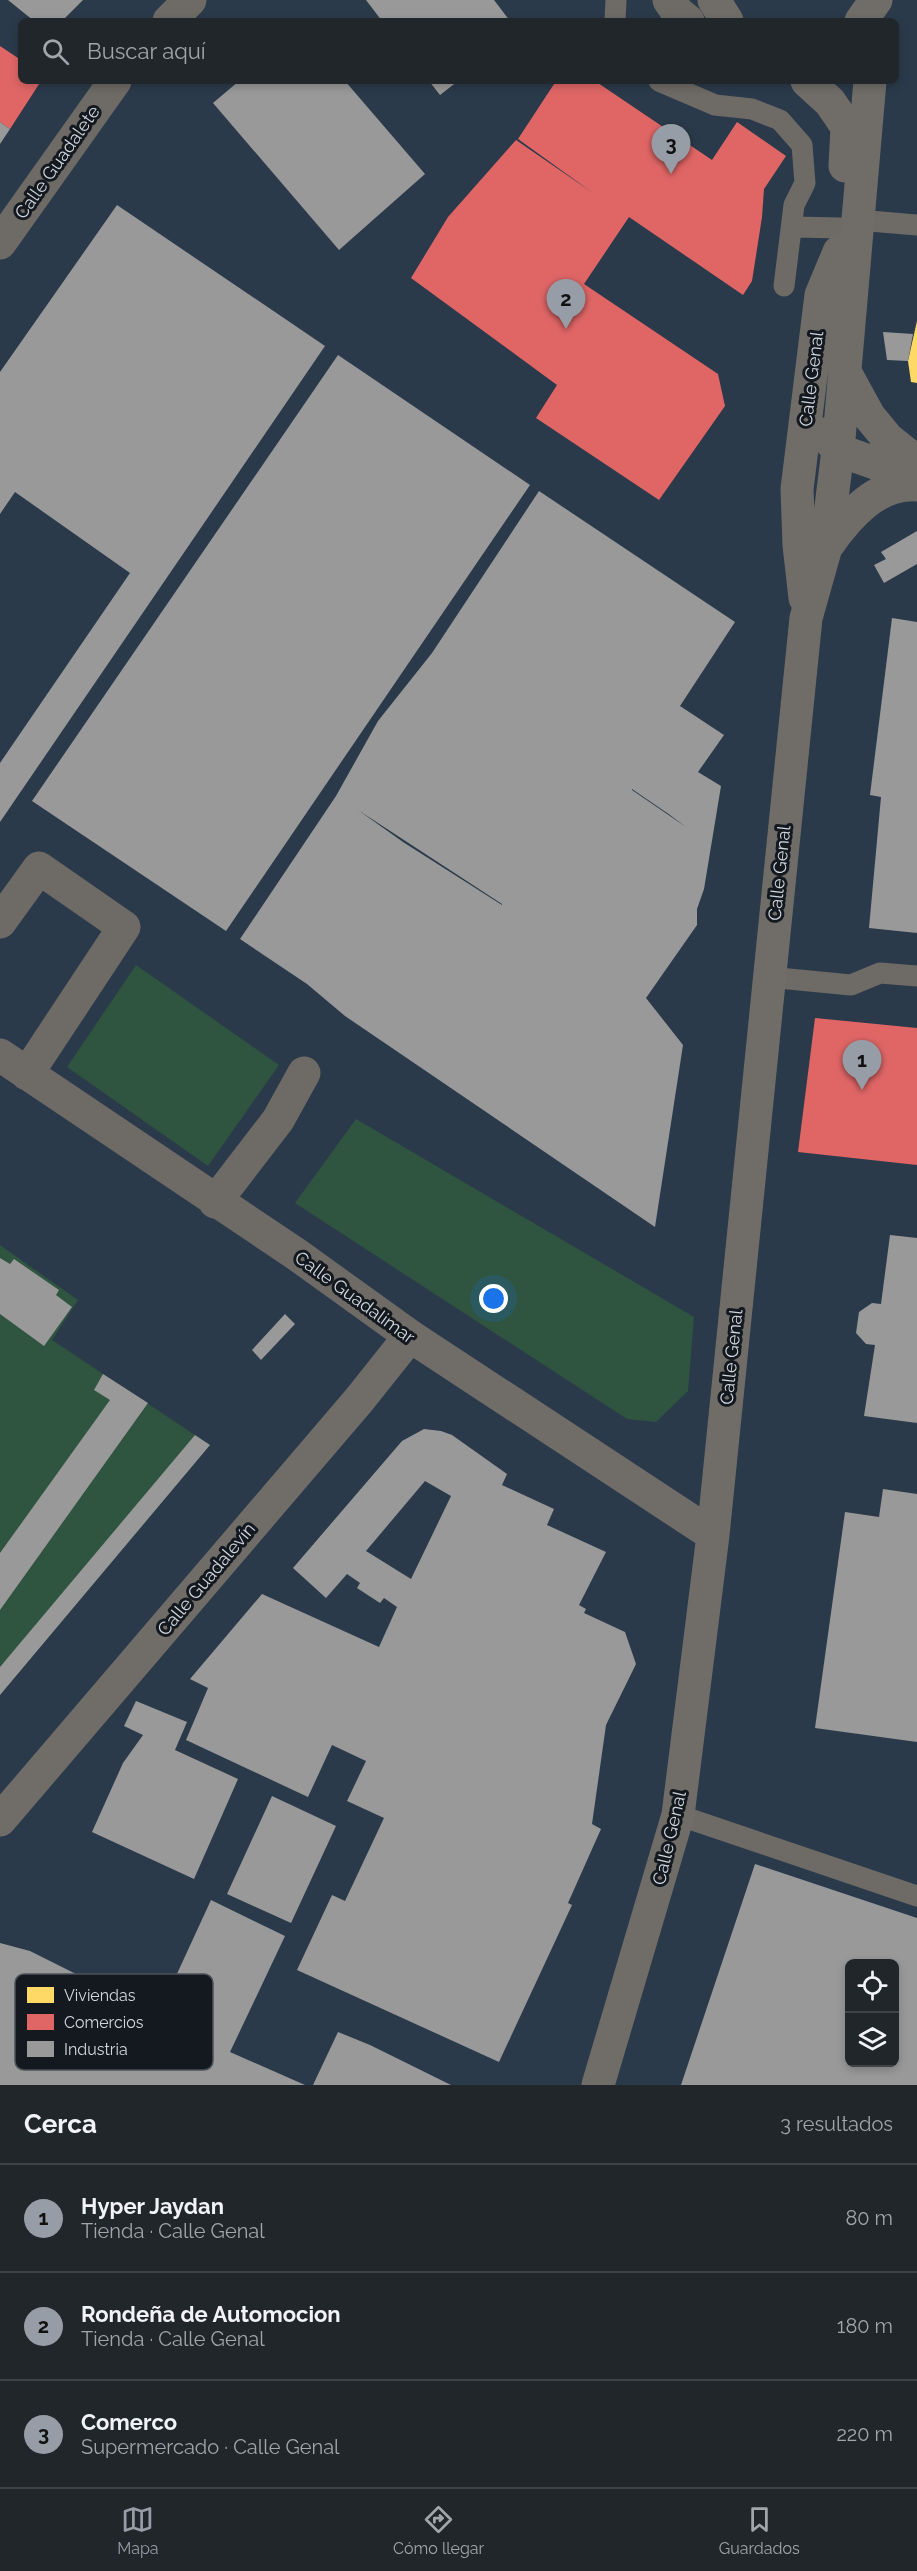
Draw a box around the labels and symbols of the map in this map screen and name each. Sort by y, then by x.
street label: Calle Guadalete [10,101,104,223]
pin: 3 [652,124,690,174]
pin: 2 [546,280,586,329]
street label: Calle Genal [795,330,827,428]
street label: Calle Genal [764,824,794,922]
pin: 1 [842,1040,882,1090]
street label: Calle Guadalimar [291,1246,420,1348]
your location [479,1284,508,1313]
street label: Calle Genal [716,1308,746,1406]
street label: Calle Guadalevín [153,1518,259,1640]
street label: Calle Genal [648,1789,690,1887]
legend [15,1974,213,2070]
text: Viviendas [64,1986,136,2005]
text: Comercios [64,2013,144,2032]
text: Industria [64,2040,128,2059]

